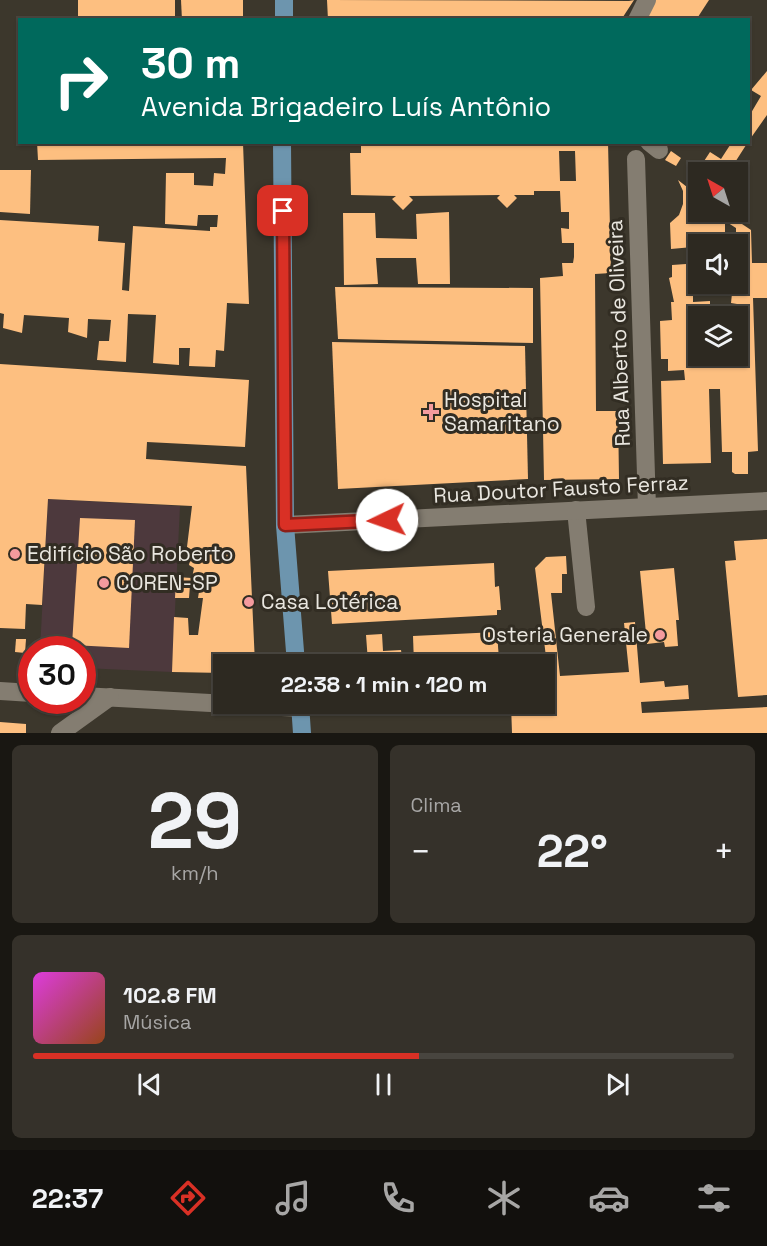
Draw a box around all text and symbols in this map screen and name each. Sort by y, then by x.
text: 30 m [141,37,240,90]
icon: right [42,42,120,120]
text: Avenida Brigadeiro Luís Antônio [141,89,551,124]
north arrow [688,162,748,222]
map controls [688,162,748,366]
pin [257,185,308,236]
icon: arrive [266,194,299,227]
street label: Rua Alberto de Oliveira [601,219,636,447]
button: sound [688,234,748,294]
button: layers [688,306,748,366]
place label: Hospital Samaritano [444,386,560,437]
marker: Hospital Samaritano [422,403,440,421]
street label: Rua Doutor Fausto Ferraz [433,468,689,509]
position arrow [355,488,419,552]
place label: Edifício São Roberto [27,540,233,567]
marker: Edifício São Roberto [8,547,22,561]
place label: COREN-SP [116,569,218,596]
marker: COREN-SP [97,576,111,590]
place label: Casa Lotérica [261,588,398,615]
marker: Casa Lotérica [242,595,256,609]
place label: Osteria Generale [482,621,648,648]
marker: Osteria Generale [653,628,667,642]
speed limit sign: 30 [18,636,96,714]
text: 22:38 · 1 min · 120 m [281,670,487,698]
text: 29 [148,771,242,871]
text: Clima [411,792,462,818]
text: 22° [537,823,608,880]
text: − [411,831,431,873]
text: + [714,831,734,873]
text: km/h [171,860,219,886]
text: 102.8 FM [123,981,217,1009]
text: Música [123,1009,191,1035]
icon: previous [133,1068,166,1101]
icon: pause [367,1068,400,1101]
icon: next [601,1068,634,1101]
icon: directions [167,1177,209,1219]
icon: music [272,1177,314,1219]
icon: phone [377,1177,419,1219]
icon: climate [483,1177,525,1219]
icon: car [588,1177,630,1219]
icon: filters [693,1177,735,1219]
text: 22:37 [32,1181,103,1216]

